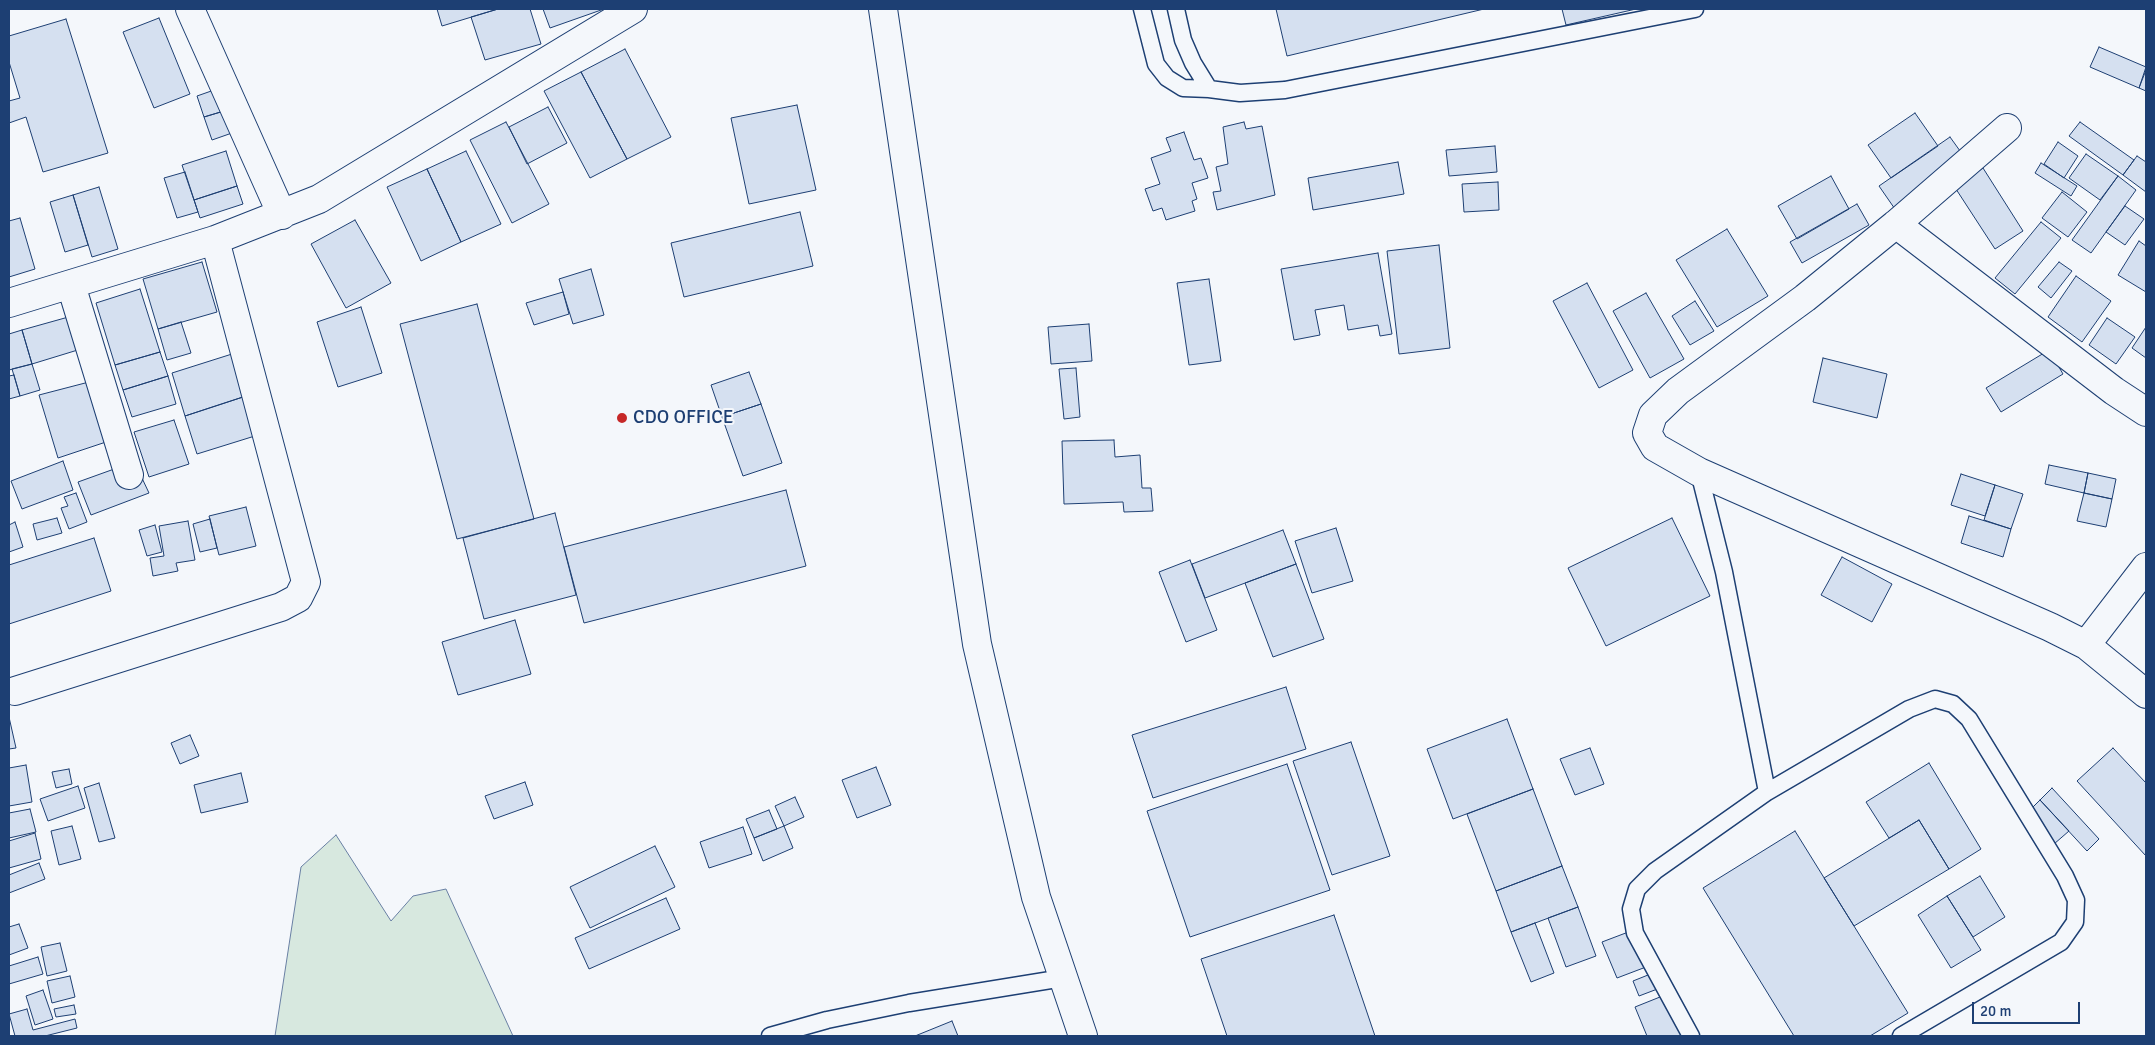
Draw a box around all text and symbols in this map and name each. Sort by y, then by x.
place label: CDO OFFICE [633,407,734,429]
marker: CDO OFFICE [615,411,629,425]
scale bar [1975,992,2082,1024]
text: 20 m [1980,1002,2011,1020]

